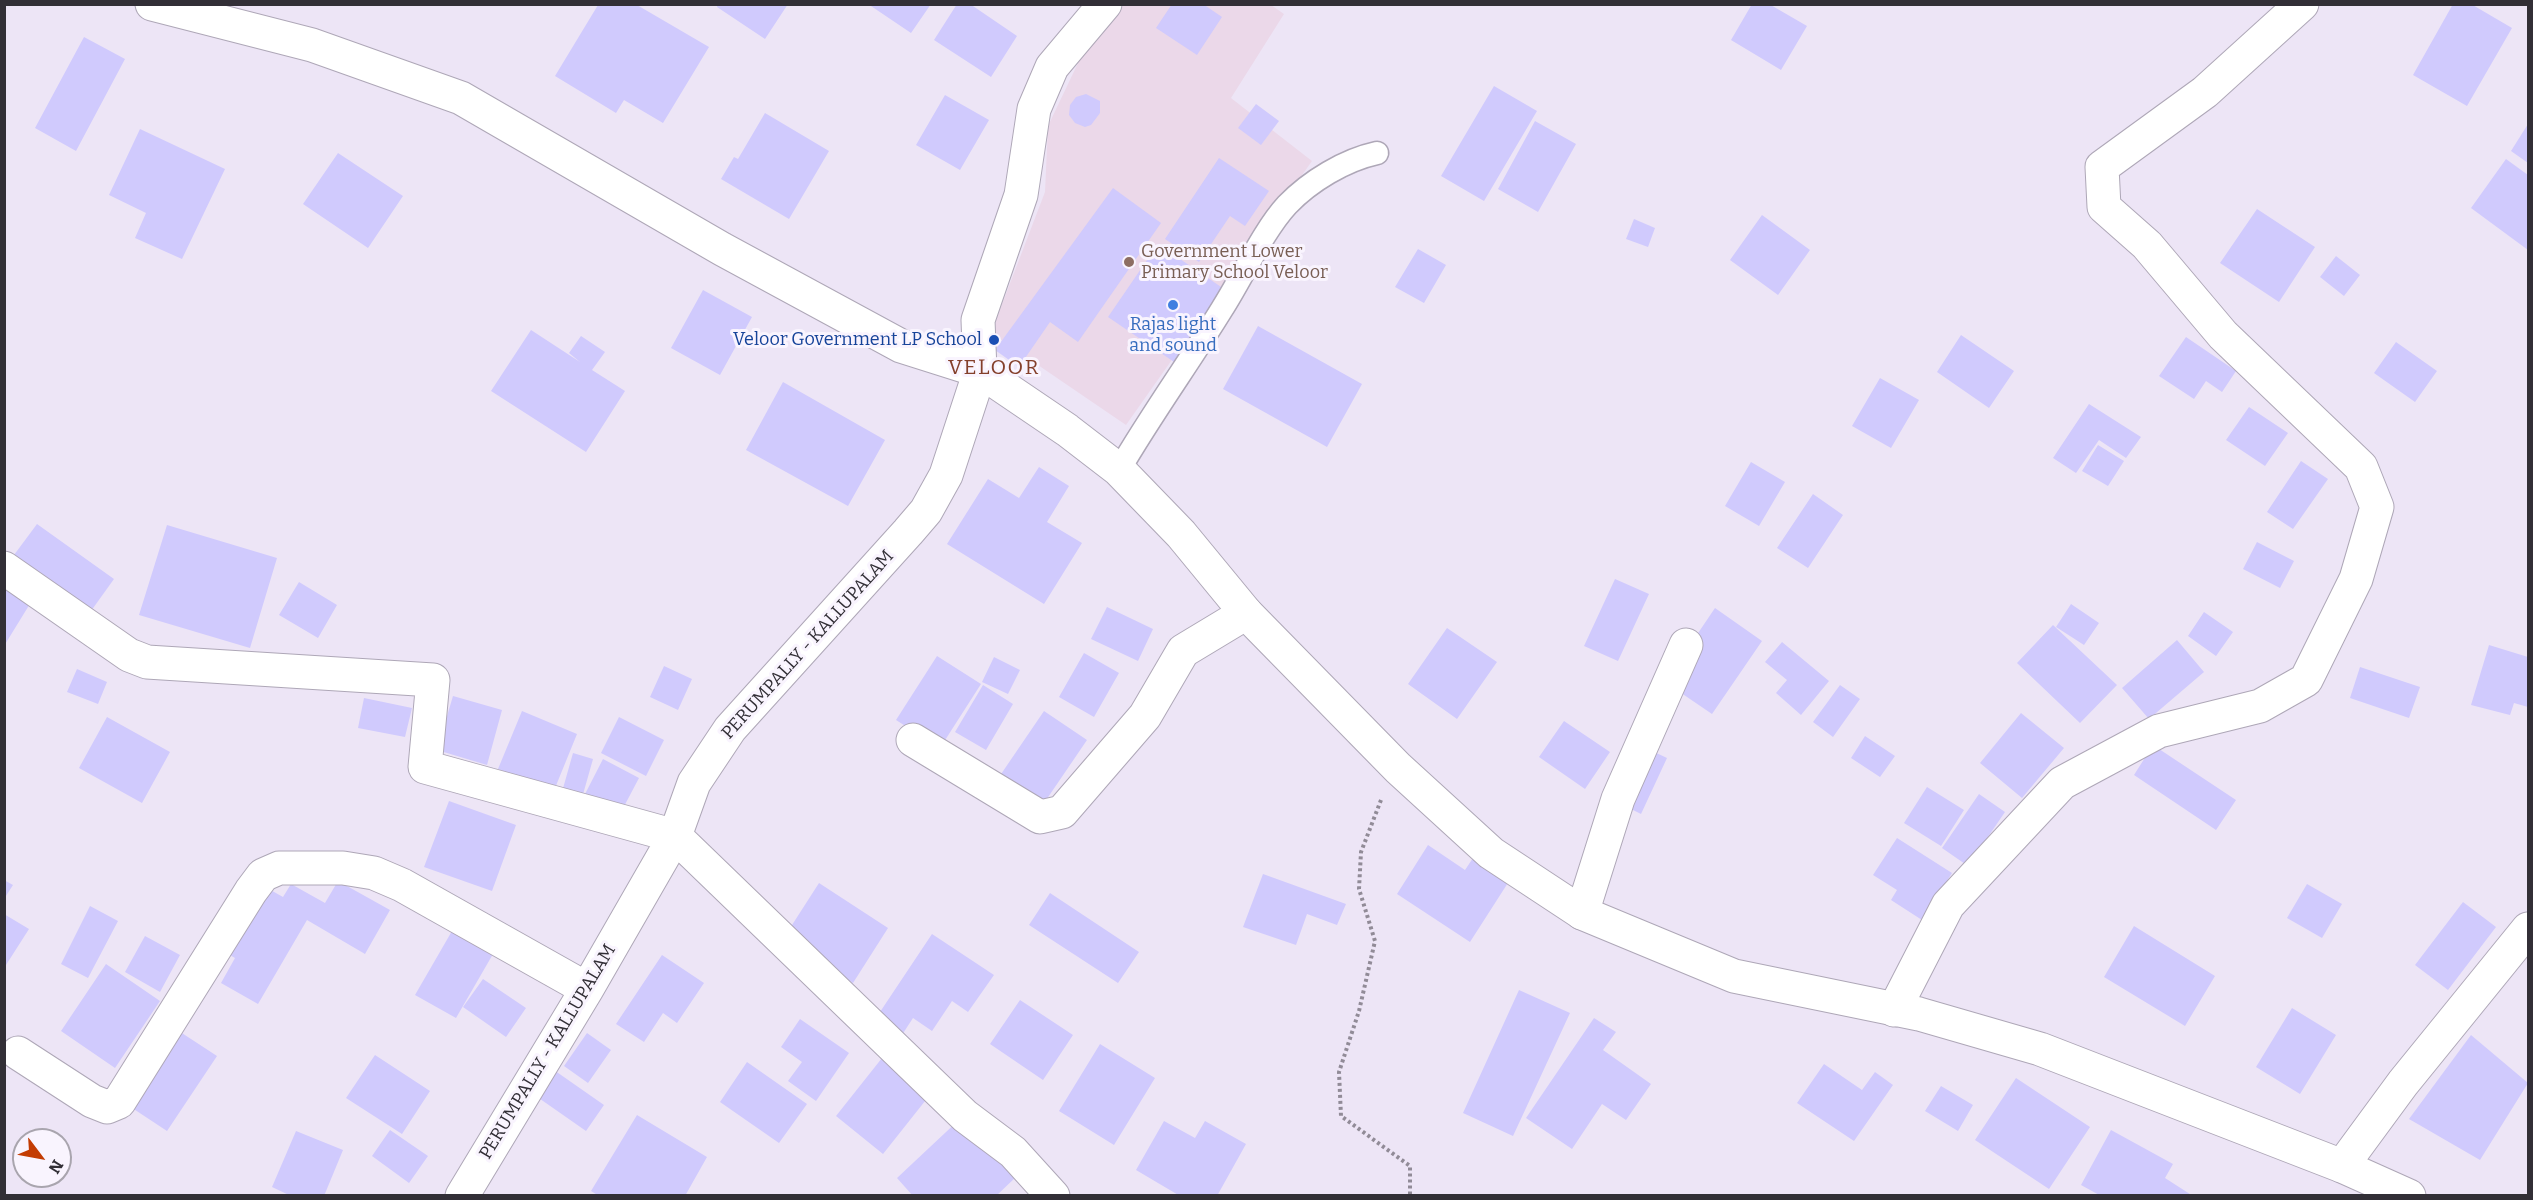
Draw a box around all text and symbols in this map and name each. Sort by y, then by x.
place label: Government Lower Primary School Veloor [1141,241,1328,284]
marker: Government Lower Primary School Veloor [1122,255,1136,269]
marker: Rajas light and sound [1166,298,1180,312]
place label: Rajas light and sound [1129,314,1217,356]
place label: Veloor Government LP School [733,329,982,351]
marker: Veloor Government LP School [987,333,1001,347]
district label: VELOOR [948,355,1040,381]
street label: PERUMPALLY - KALLUPALAM [717,546,899,744]
street label: PERUMPALLY - KALLUPALAM [475,941,621,1163]
north arrow [12,1128,72,1188]
text: N [45,1156,67,1177]

